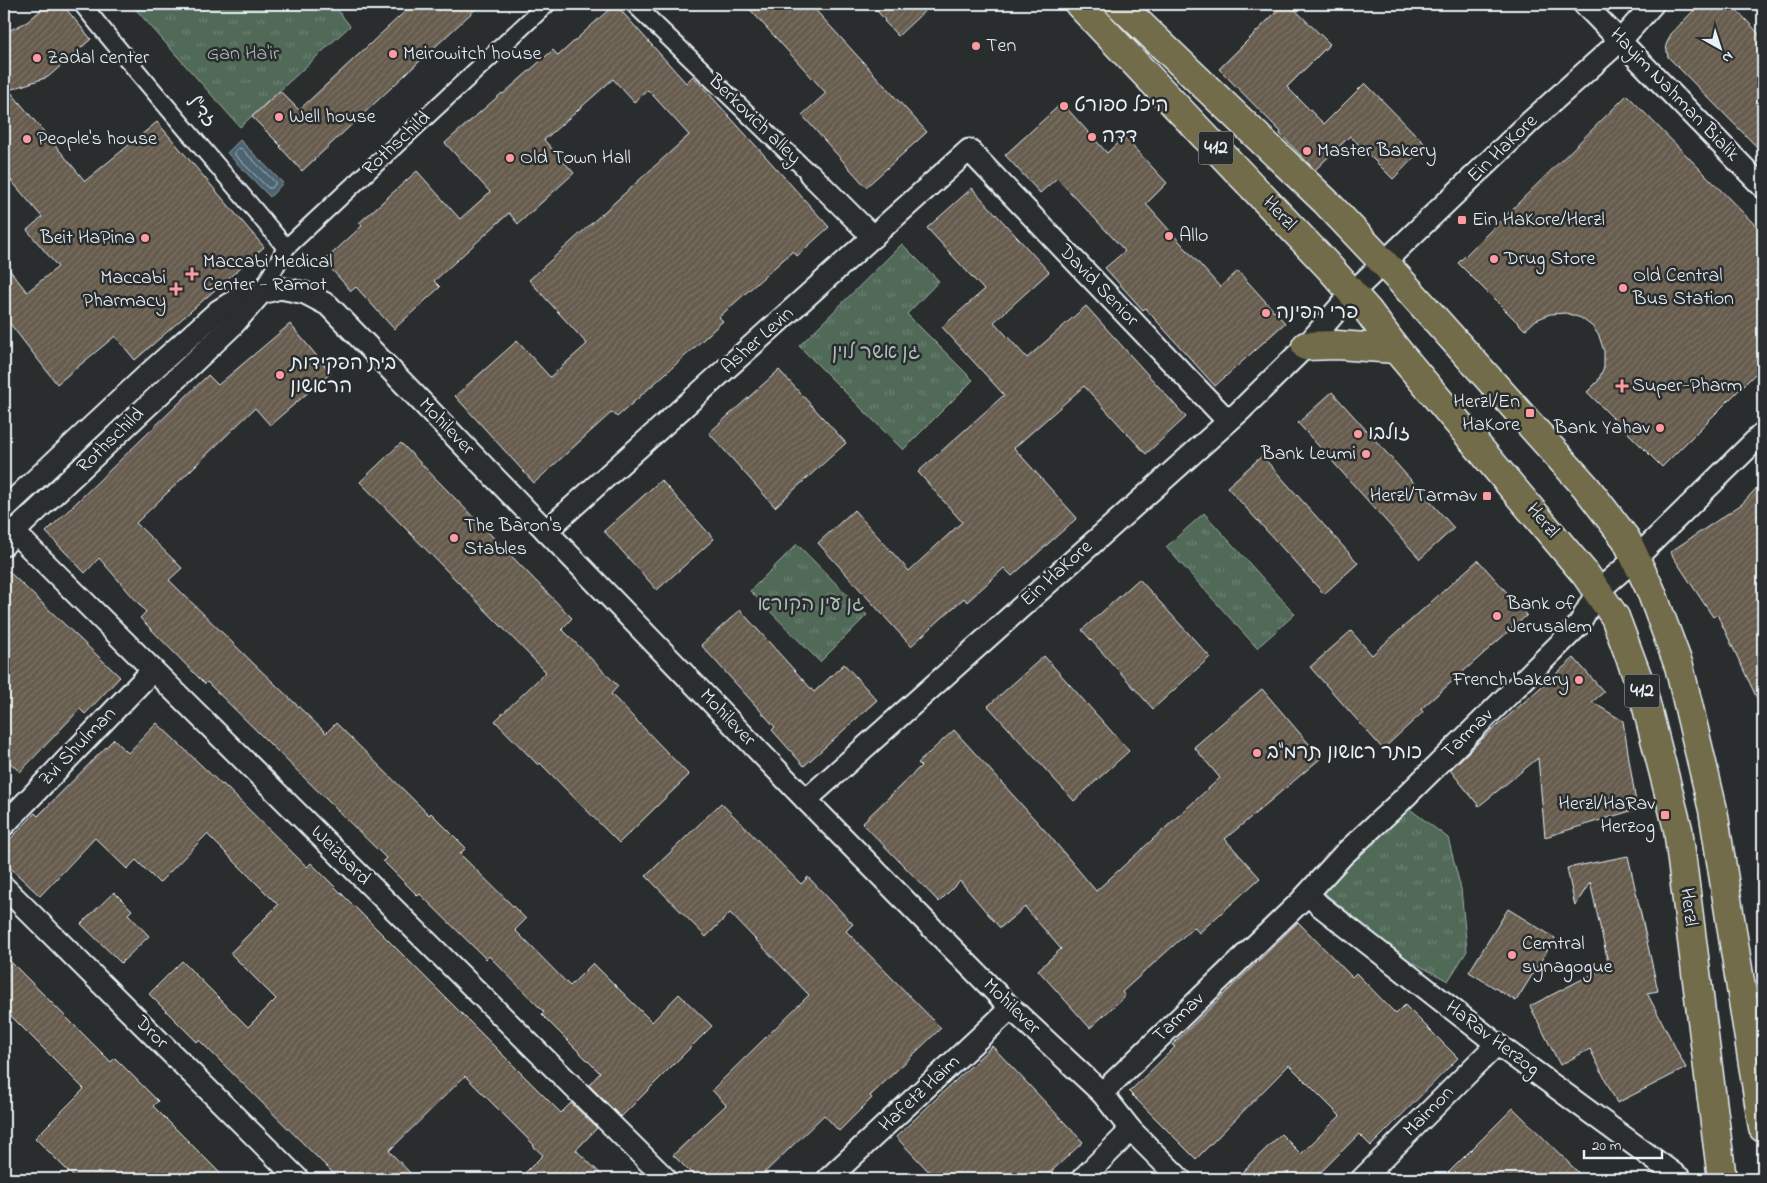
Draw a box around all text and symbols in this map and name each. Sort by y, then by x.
north arrow [1694,22,1744,72]
street label: Hayim Nahman Bialik [1604,23,1744,167]
place label: Ten [986,32,1016,61]
park label: Gan Ha'ir [207,40,280,69]
place label: Meirowitch house [403,40,542,69]
marker: Ten [970,40,982,52]
place label: Zadal center [47,44,150,73]
marker: Meirowitch house [387,48,399,60]
marker: Zadal center [31,52,43,64]
street label: Berkovich alley [700,67,807,172]
street label: זד"ל [177,89,223,135]
place label: היכל ספורט [1074,92,1169,121]
marker: היכל ספורט [1058,100,1070,112]
place label: Well house [289,103,376,132]
street label: Rothschild [356,105,438,183]
street label: Ein HaKore [1461,108,1545,190]
marker: Well house [273,111,285,123]
place label: דדה [1102,123,1137,152]
place label: People's house [37,125,157,154]
marker: דדה [1086,131,1098,143]
road number: 412 [1198,132,1234,164]
marker: People's house [21,133,33,145]
place label: Master Bakery [1317,137,1436,166]
place label: Old Town Hall [520,144,631,173]
marker: Master Bakery [1301,145,1313,157]
marker: Old Town Hall [504,152,516,164]
street label: Herzl [1255,190,1303,238]
place label: Ein HaKore/Herzl [1472,206,1605,235]
marker: Ein HaKore/Herzl [1456,214,1468,226]
place label: Allo [1179,222,1208,251]
place label: Beit HaPina [39,224,135,253]
marker: Allo [1163,230,1175,242]
marker: Beit HaPina [139,232,151,244]
street label: David Senior [1050,237,1145,334]
place label: Drug Store [1503,245,1595,275]
place label: Maccabi Medical Center - Ramot [203,248,333,300]
marker: Drug Store [1488,253,1500,265]
place label: Old Central Bus Station [1632,262,1734,314]
place label: Maccabi Pharmacy [83,264,166,316]
marker: Maccabi Medical Center - Ramot [185,267,199,281]
marker: Old Central Bus Station [1617,282,1629,294]
marker: Maccabi Pharmacy [170,283,182,295]
place label: פרי הפינה [1276,299,1358,328]
street label: Asher Levin [715,300,801,382]
marker: פרי הפינה [1260,307,1272,319]
park label: גן אשר לוין [832,339,920,368]
place label: בית הפקידות הראשון [289,350,396,402]
marker: בית הפקידות הראשון [274,369,286,381]
place label: Super-Pharm [1632,372,1742,401]
marker: Super-Pharm [1616,380,1628,392]
place label: Herzl/En HaKore [1453,388,1520,440]
street label: Mohilever [411,391,482,463]
street label: Rothschild [71,401,151,481]
marker: Herzl/En HaKore [1524,407,1536,419]
place label: Bank Yahav [1553,414,1650,443]
place label: זולבו [1368,420,1410,449]
marker: Bank Yahav [1654,422,1666,434]
marker: זולבו [1352,428,1364,440]
place label: Bank Leumi [1260,440,1356,469]
marker: Bank Leumi [1360,448,1372,460]
place label: Herzl/Tarmav [1370,482,1477,511]
marker: Herzl/Tarmav [1481,490,1493,502]
street label: Herzl [1519,497,1565,545]
place label: The Baron's Stables [464,512,562,564]
marker: The Baron's Stables [448,532,460,544]
street label: Ein HaKore [1015,534,1100,614]
place label: Bank of Jerusalem [1506,590,1592,642]
park label: גן עין הקורא [758,591,864,620]
marker: Bank of Jerusalem [1491,610,1503,622]
place label: French bakery [1452,666,1569,695]
marker: French bakery [1573,674,1585,686]
road number: 412 [1624,674,1660,708]
street label: Mohilever [692,682,763,754]
street label: Zvi Shulman [33,701,124,793]
street label: Tarmav [1435,702,1501,766]
place label: כותר ראשון תרמ"ב [1267,739,1422,768]
marker: כותר ראשון תרמ"ב [1251,747,1263,759]
place label: Herzl/HaRav Herzog [1558,790,1655,843]
marker: Herzl/HaRav Herzog [1659,809,1671,821]
street label: Weizbard [303,819,377,893]
street label: Herzl [1671,886,1705,928]
place label: Cemtral synagogue [1522,930,1613,983]
marker: Cemtral synagogue [1506,949,1518,961]
street label: Mohilever [975,972,1047,1043]
street label: Tarmav [1146,986,1212,1050]
street label: HaRav Herzog [1438,994,1545,1085]
street label: Dror [127,1009,175,1057]
street label: Hafetz Haim [873,1049,967,1139]
street label: Maimon [1397,1080,1461,1144]
scale bar [1584,1128,1662,1160]
text: 20 m [1592,1135,1622,1157]

